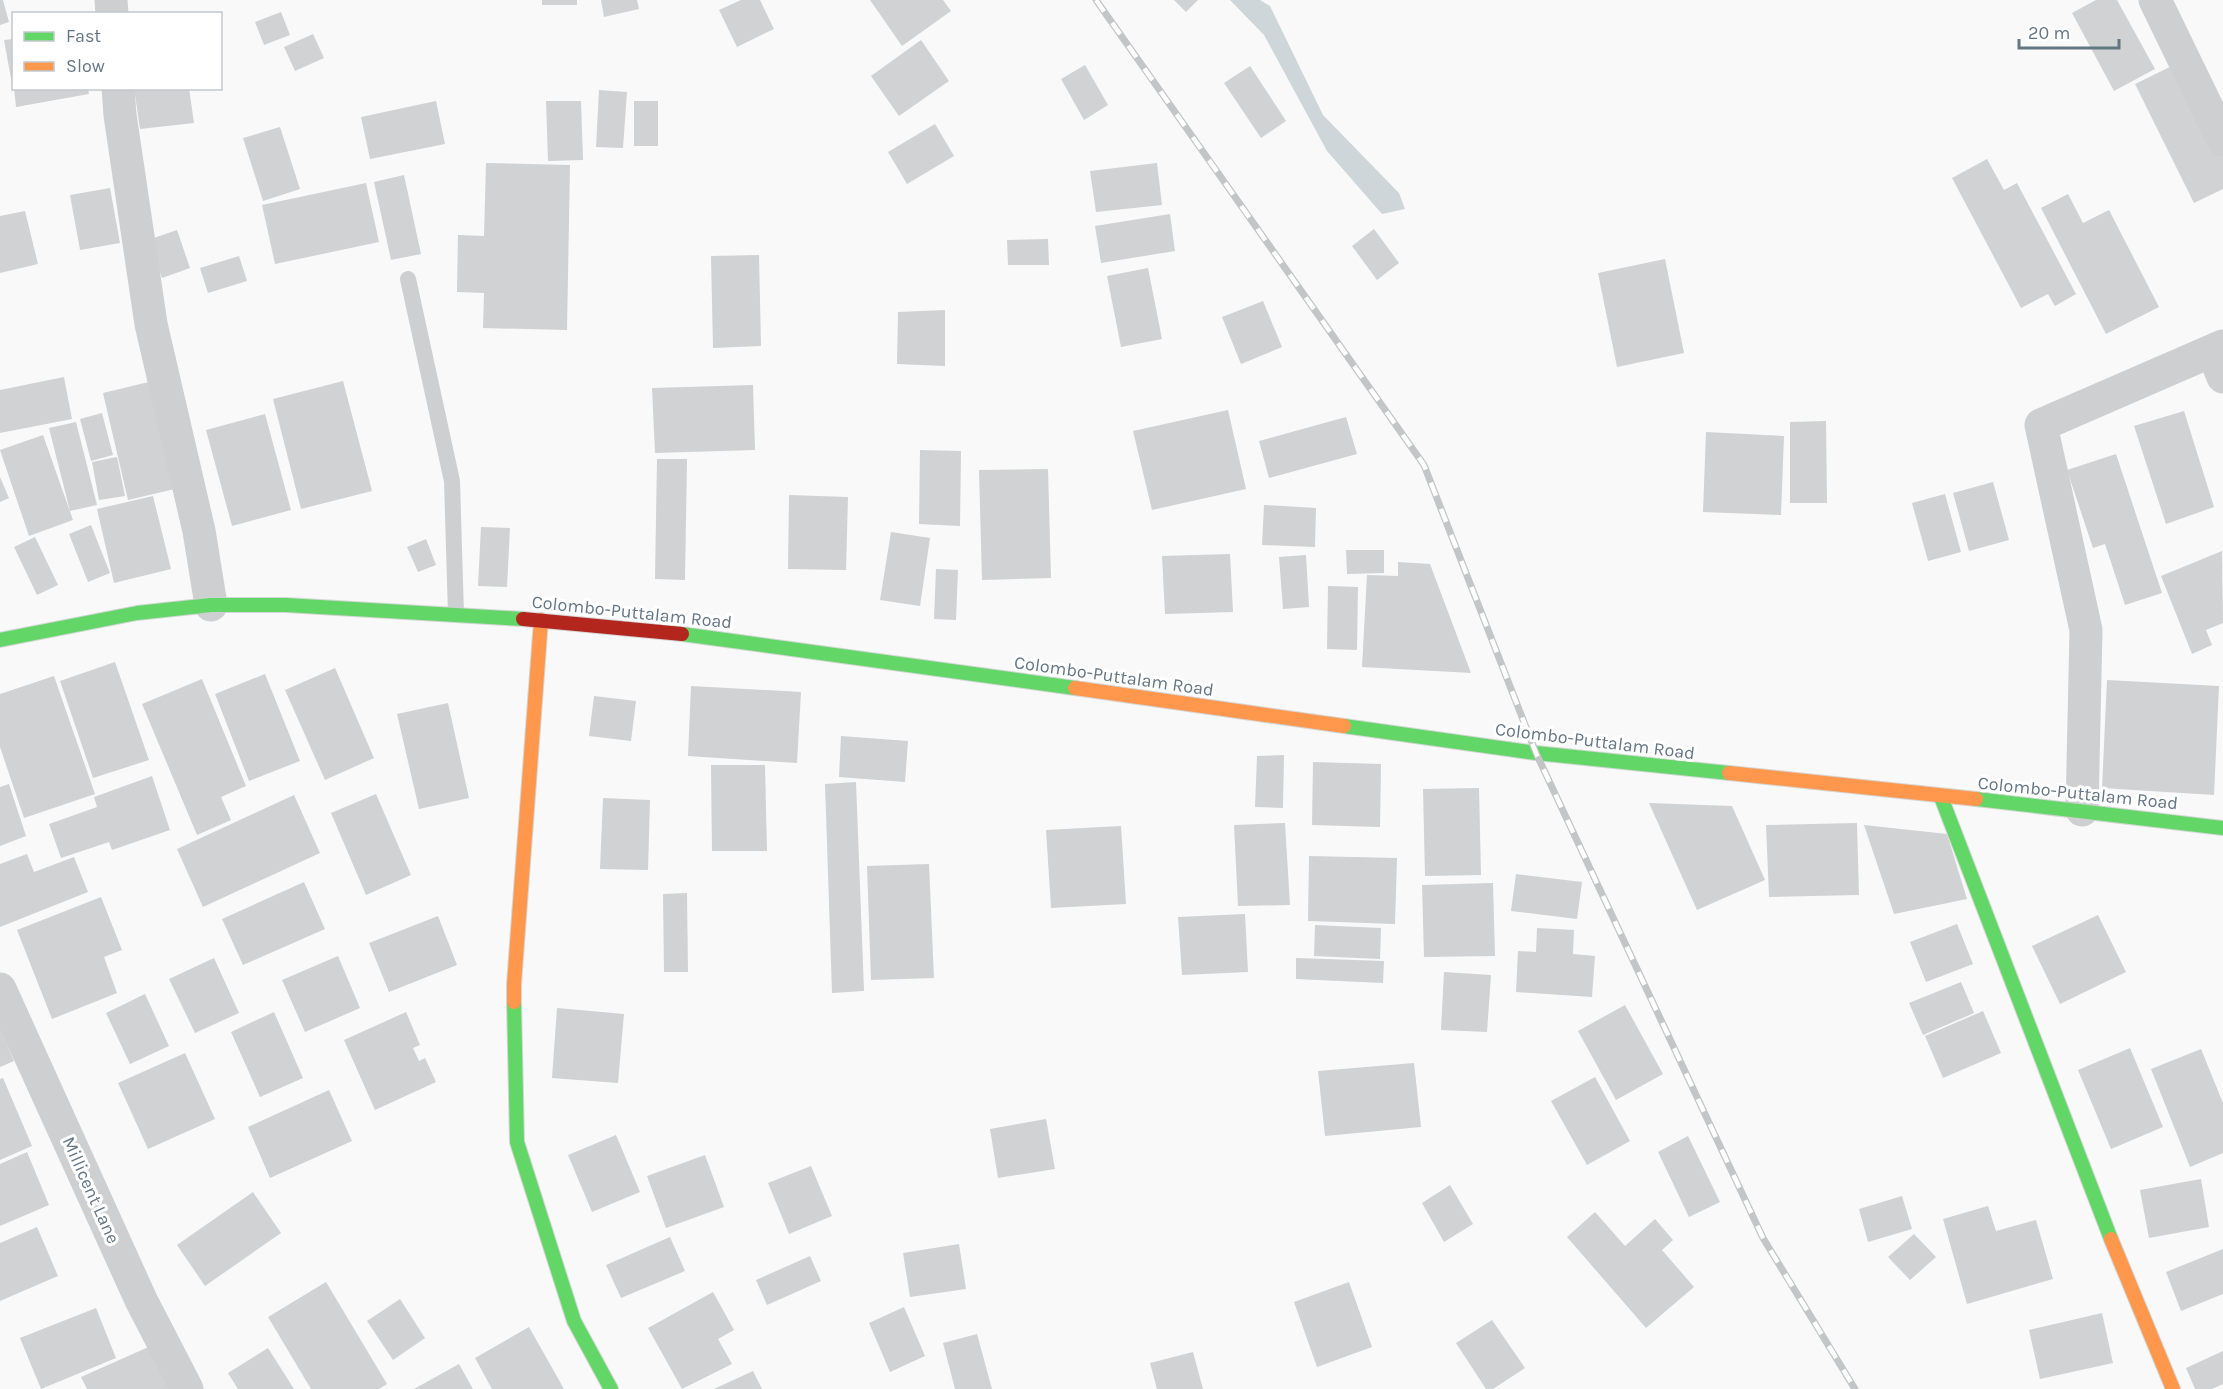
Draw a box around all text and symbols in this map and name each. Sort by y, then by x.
legend [12,12,222,90]
scale bar [2019,12,2120,50]
text: 20 m [2028,22,2070,44]
text: Fast [66,25,101,47]
text: Slow [66,55,105,77]
street label: Colombo-Puttalam Road [531,591,733,633]
street label: Colombo-Puttalam Road [1013,651,1215,701]
street label: Colombo-Puttalam Road [1494,718,1696,764]
street label: Colombo-Puttalam Road [1977,772,2179,814]
street label: Millicent Lane [58,1133,124,1247]

